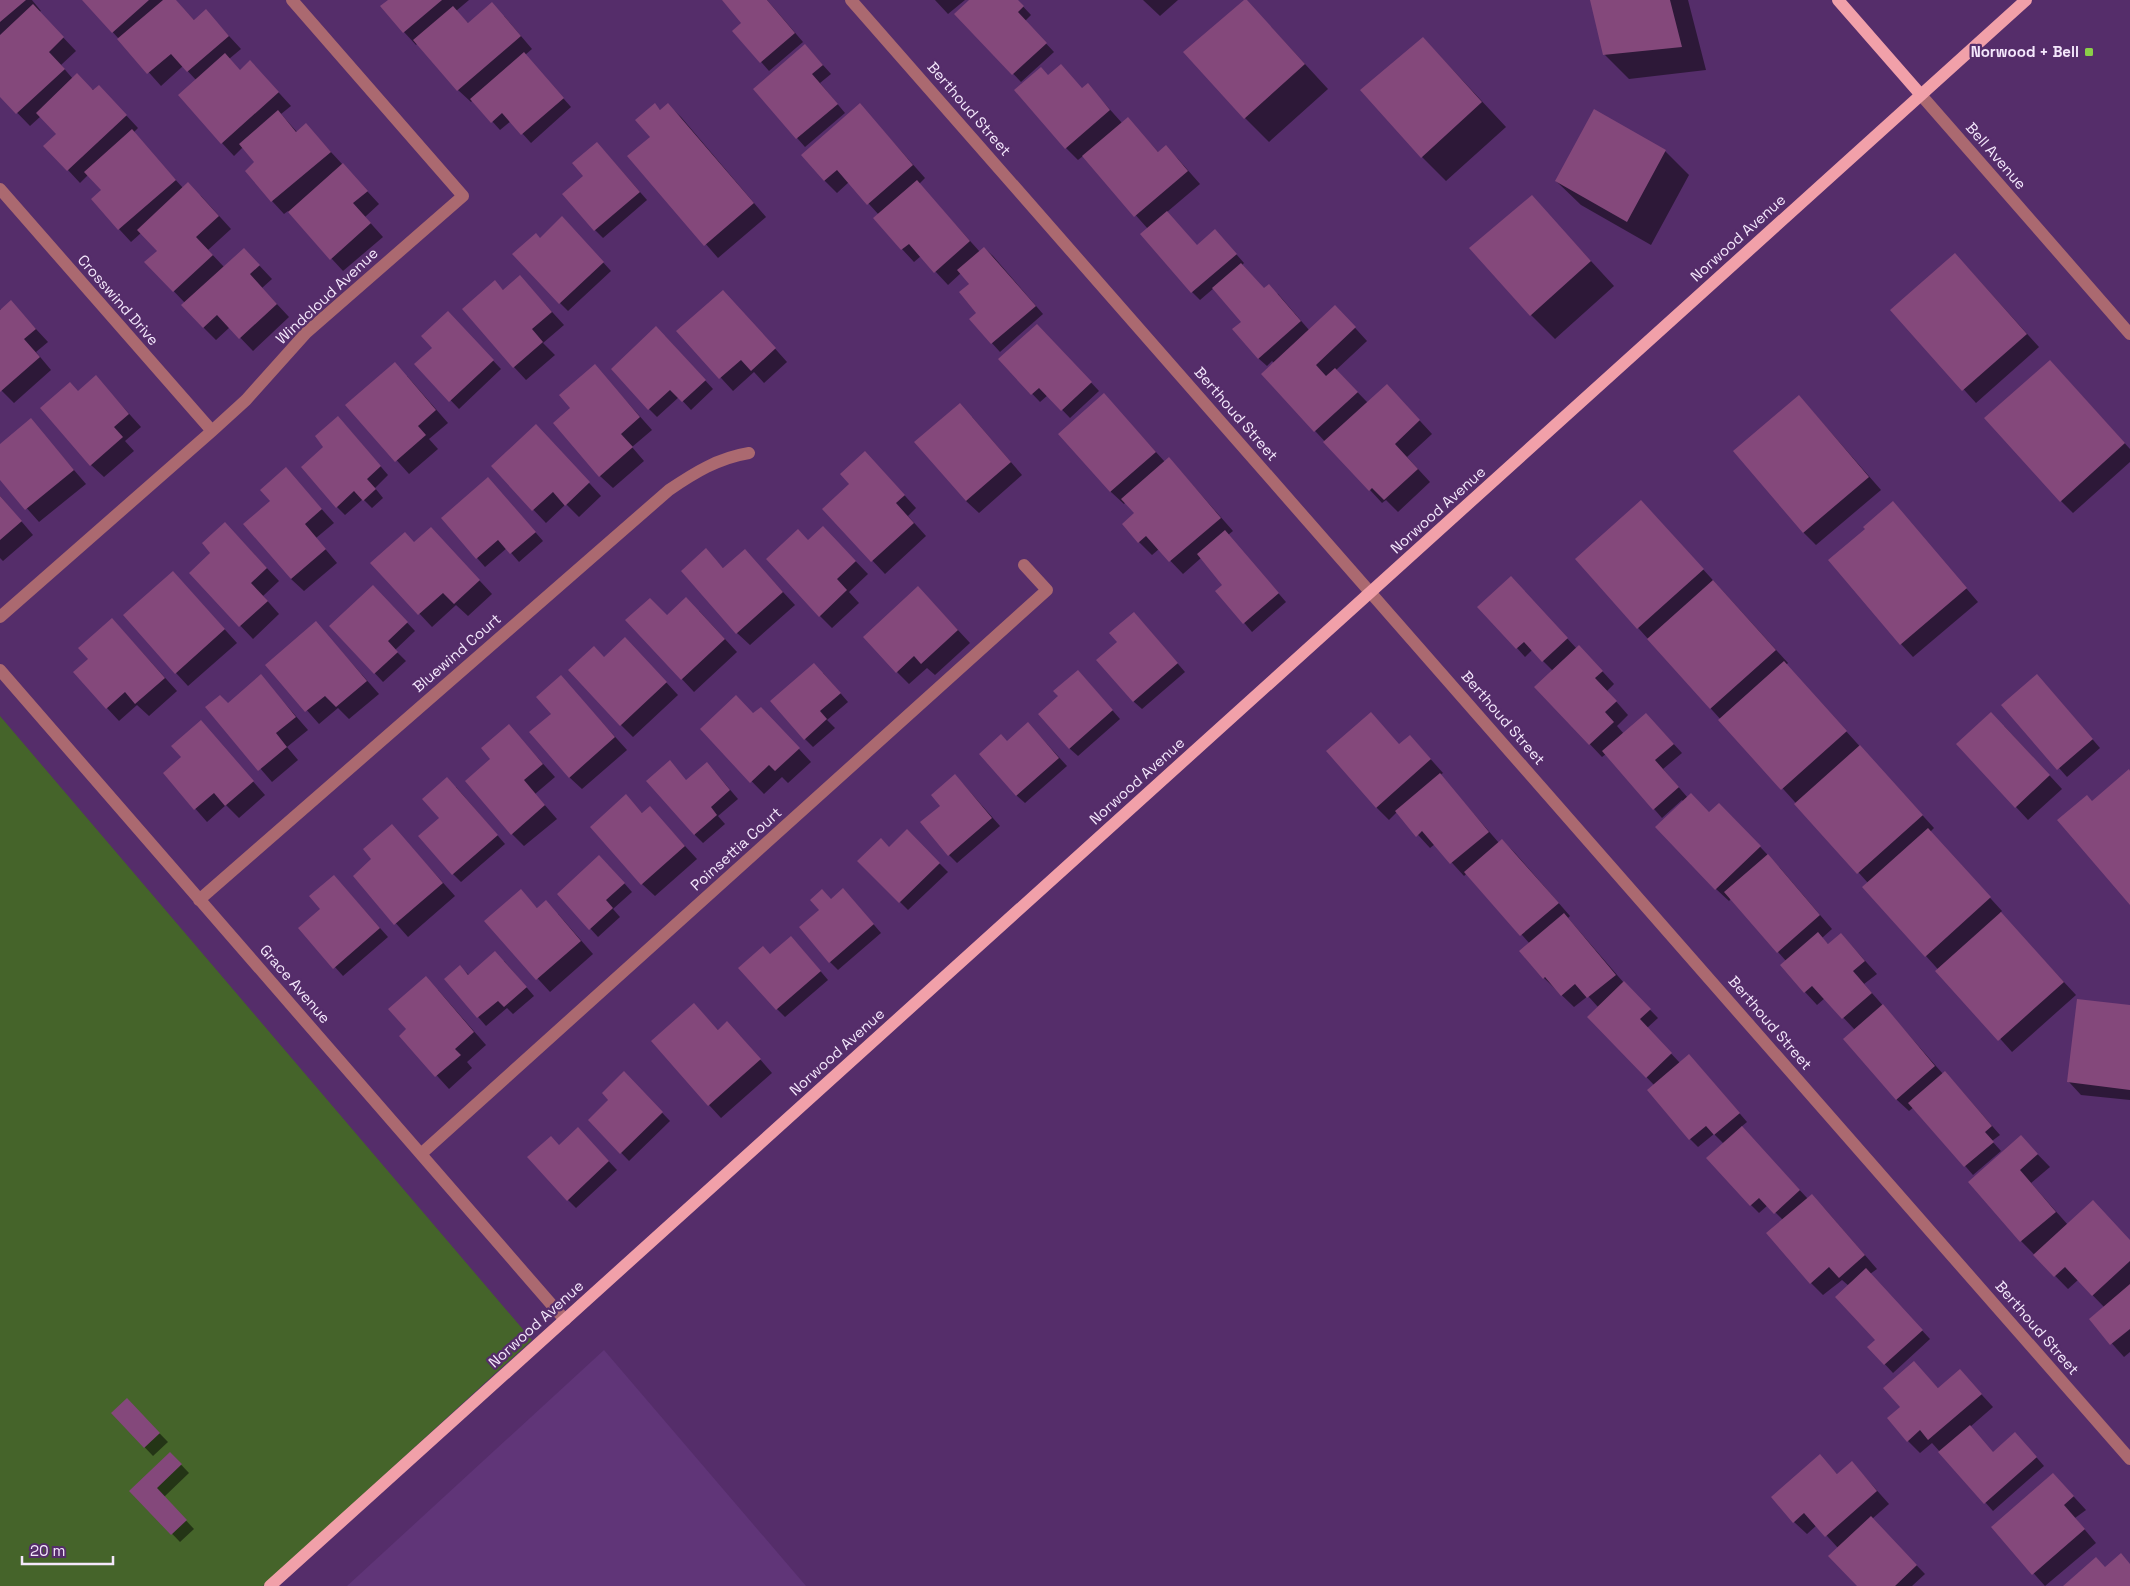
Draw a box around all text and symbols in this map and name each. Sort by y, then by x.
place label: Norwood + Bell [1971,42,2079,61]
marker: Norwood + Bell [2083,46,2095,58]
street label: Berthoud Street [923,58,1015,160]
street label: Bell Avenue [1962,118,2031,193]
street label: Norwood Avenue [1686,190,1789,285]
street label: Windcloud Avenue [272,243,382,348]
street label: Crosswind Drive [74,250,163,349]
street label: Berthoud Street [1190,363,1282,465]
street label: Norwood Avenue [1386,462,1489,557]
street label: Bluewind Court [409,609,505,696]
street label: Berthoud Street [1457,667,1549,769]
street label: Norwood Avenue [1085,733,1188,828]
street label: Poinsettia Court [686,803,785,895]
street label: Grace Avenue [256,940,335,1027]
street label: Berthoud Street [1724,972,1816,1074]
street label: Norwood Avenue [785,1004,888,1099]
street label: Norwood Avenue [484,1276,587,1371]
street label: Berthoud Street [1991,1277,2083,1379]
scale bar [22,1534,114,1566]
text: 20 m [30,1541,65,1560]

